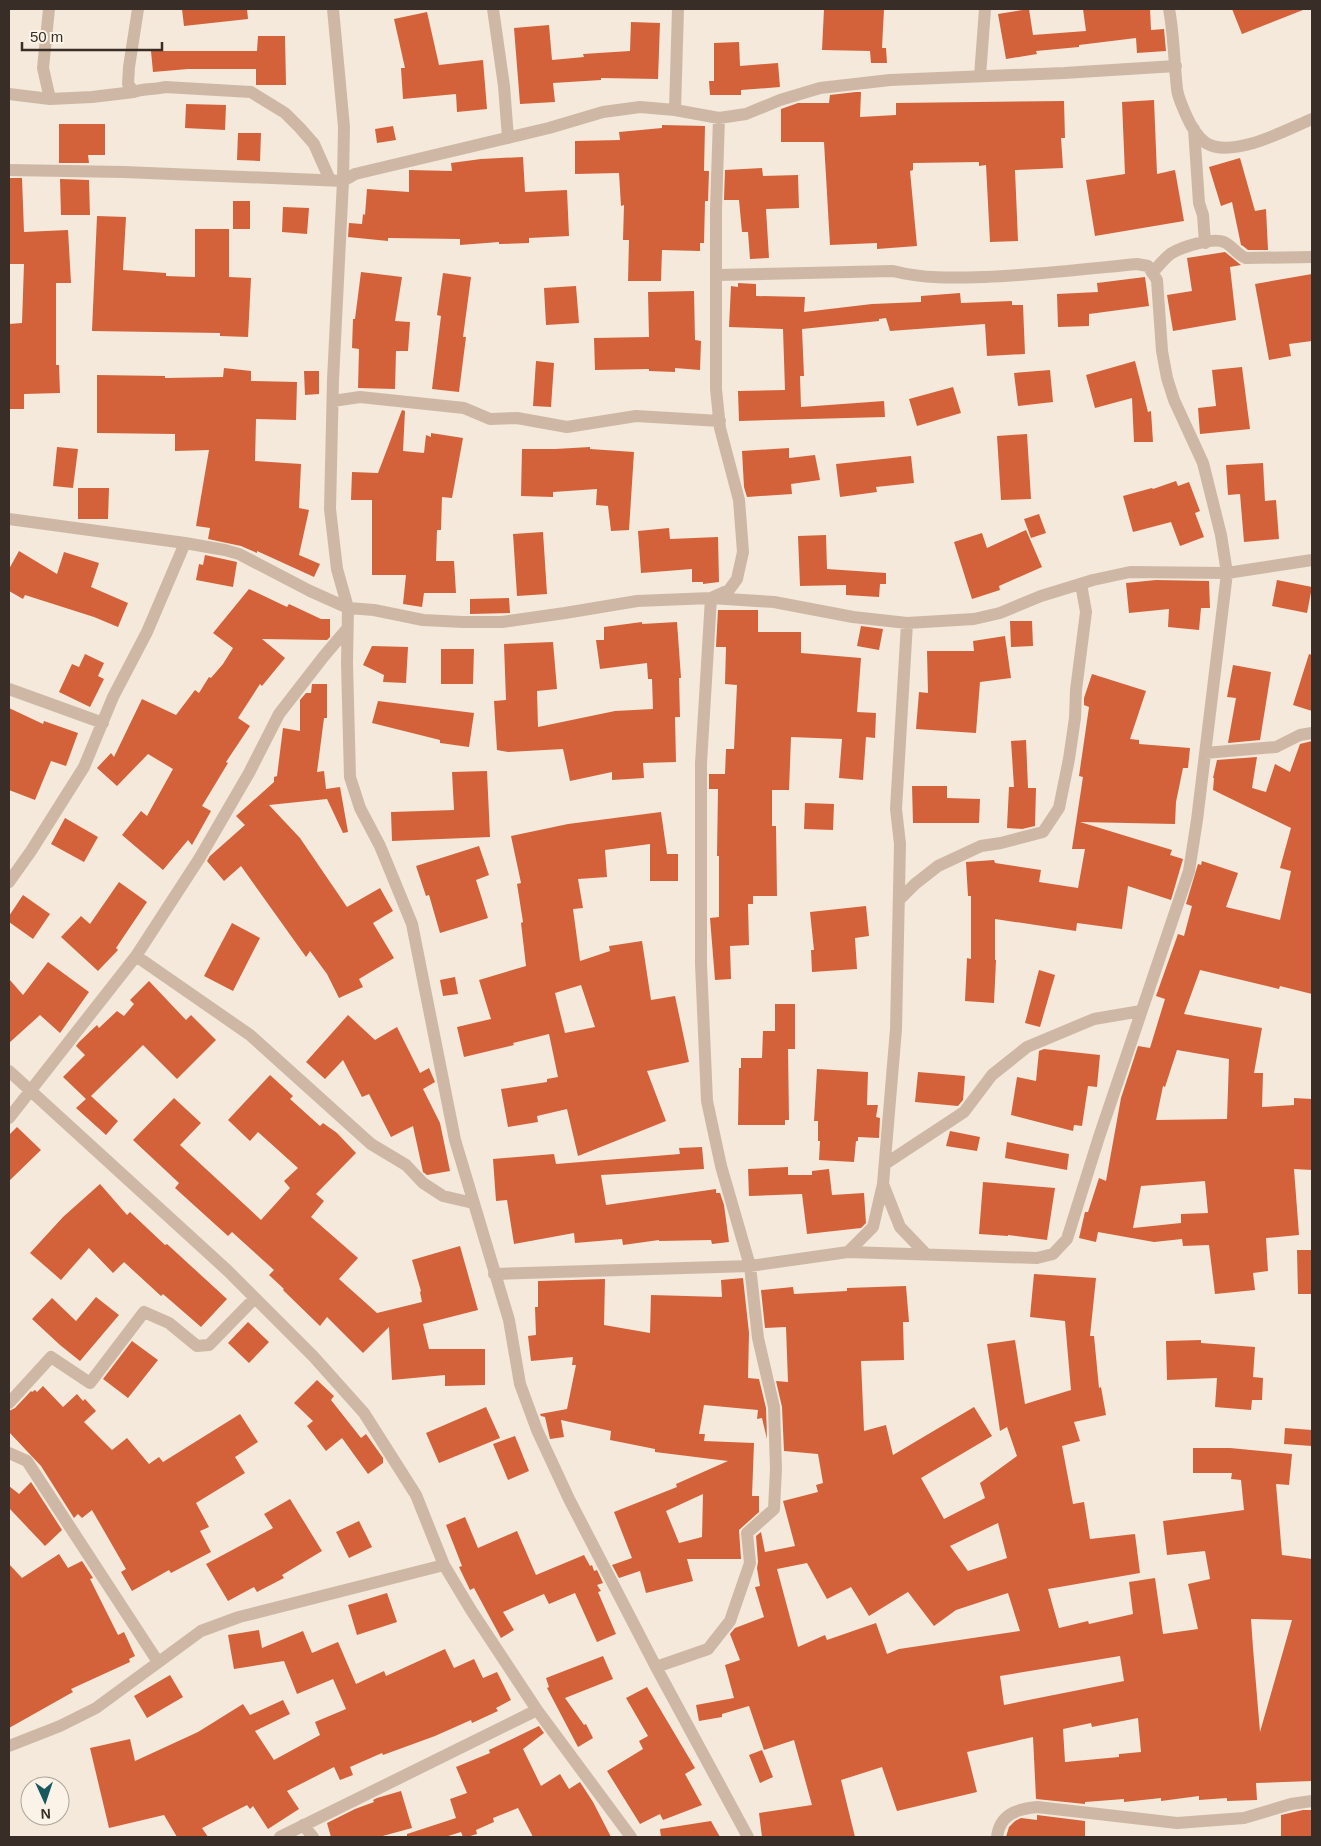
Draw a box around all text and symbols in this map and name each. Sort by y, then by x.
scale bar [22,20,162,52]
text: 50 m [30,28,63,45]
north arrow [20,1776,70,1826]
text: N [40,1806,51,1822]

